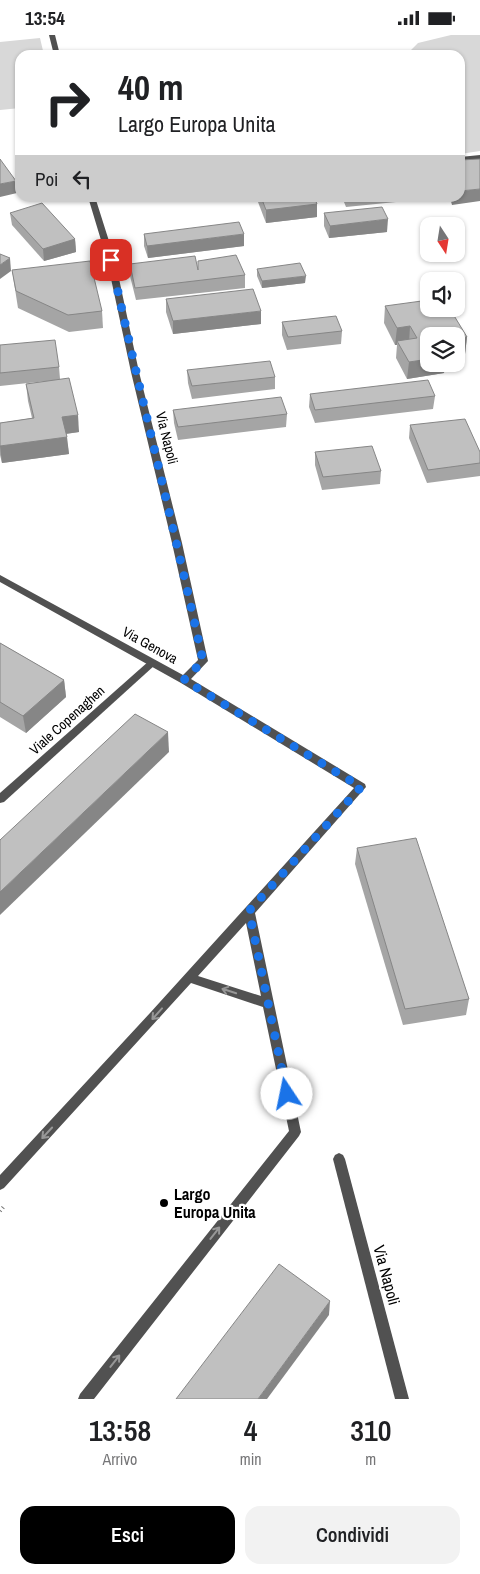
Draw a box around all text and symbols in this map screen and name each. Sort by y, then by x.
text: 13:54 [25,5,65,31]
text: 40 m [118,64,183,111]
icon: right [35,70,100,135]
text: Largo Europa Unita [118,109,275,139]
icon: left [68,165,96,193]
text: Poi [35,166,58,192]
north arrow [420,217,465,263]
map controls [420,217,465,372]
pin [90,239,132,281]
icon: arrive [97,246,125,274]
button: sound [420,272,465,317]
button: layers [420,327,465,372]
street label: Via Napoli [152,410,182,466]
street label: Via Genova [119,622,181,668]
street label: Viale Copenaghen [26,682,108,758]
one-way arrow [221,985,237,995]
one-way arrow [151,1007,163,1020]
position arrow [260,1067,312,1119]
one-way arrow [41,1127,53,1140]
place label: Largo Europa Unita [174,1183,256,1223]
marker: Largo Europa Unita [158,1197,170,1209]
one-way arrow [210,1227,221,1240]
street label: Via Napoli [368,1243,406,1307]
one-way arrow [109,1355,120,1368]
text: 13:58 [89,1410,151,1450]
text: 4 [244,1410,258,1450]
text: 310 [350,1410,391,1450]
text: Arrivo [102,1448,137,1470]
text: min [240,1448,262,1470]
text: m [365,1448,376,1470]
button: Esci [20,1506,235,1564]
button: Condividi [245,1506,460,1564]

